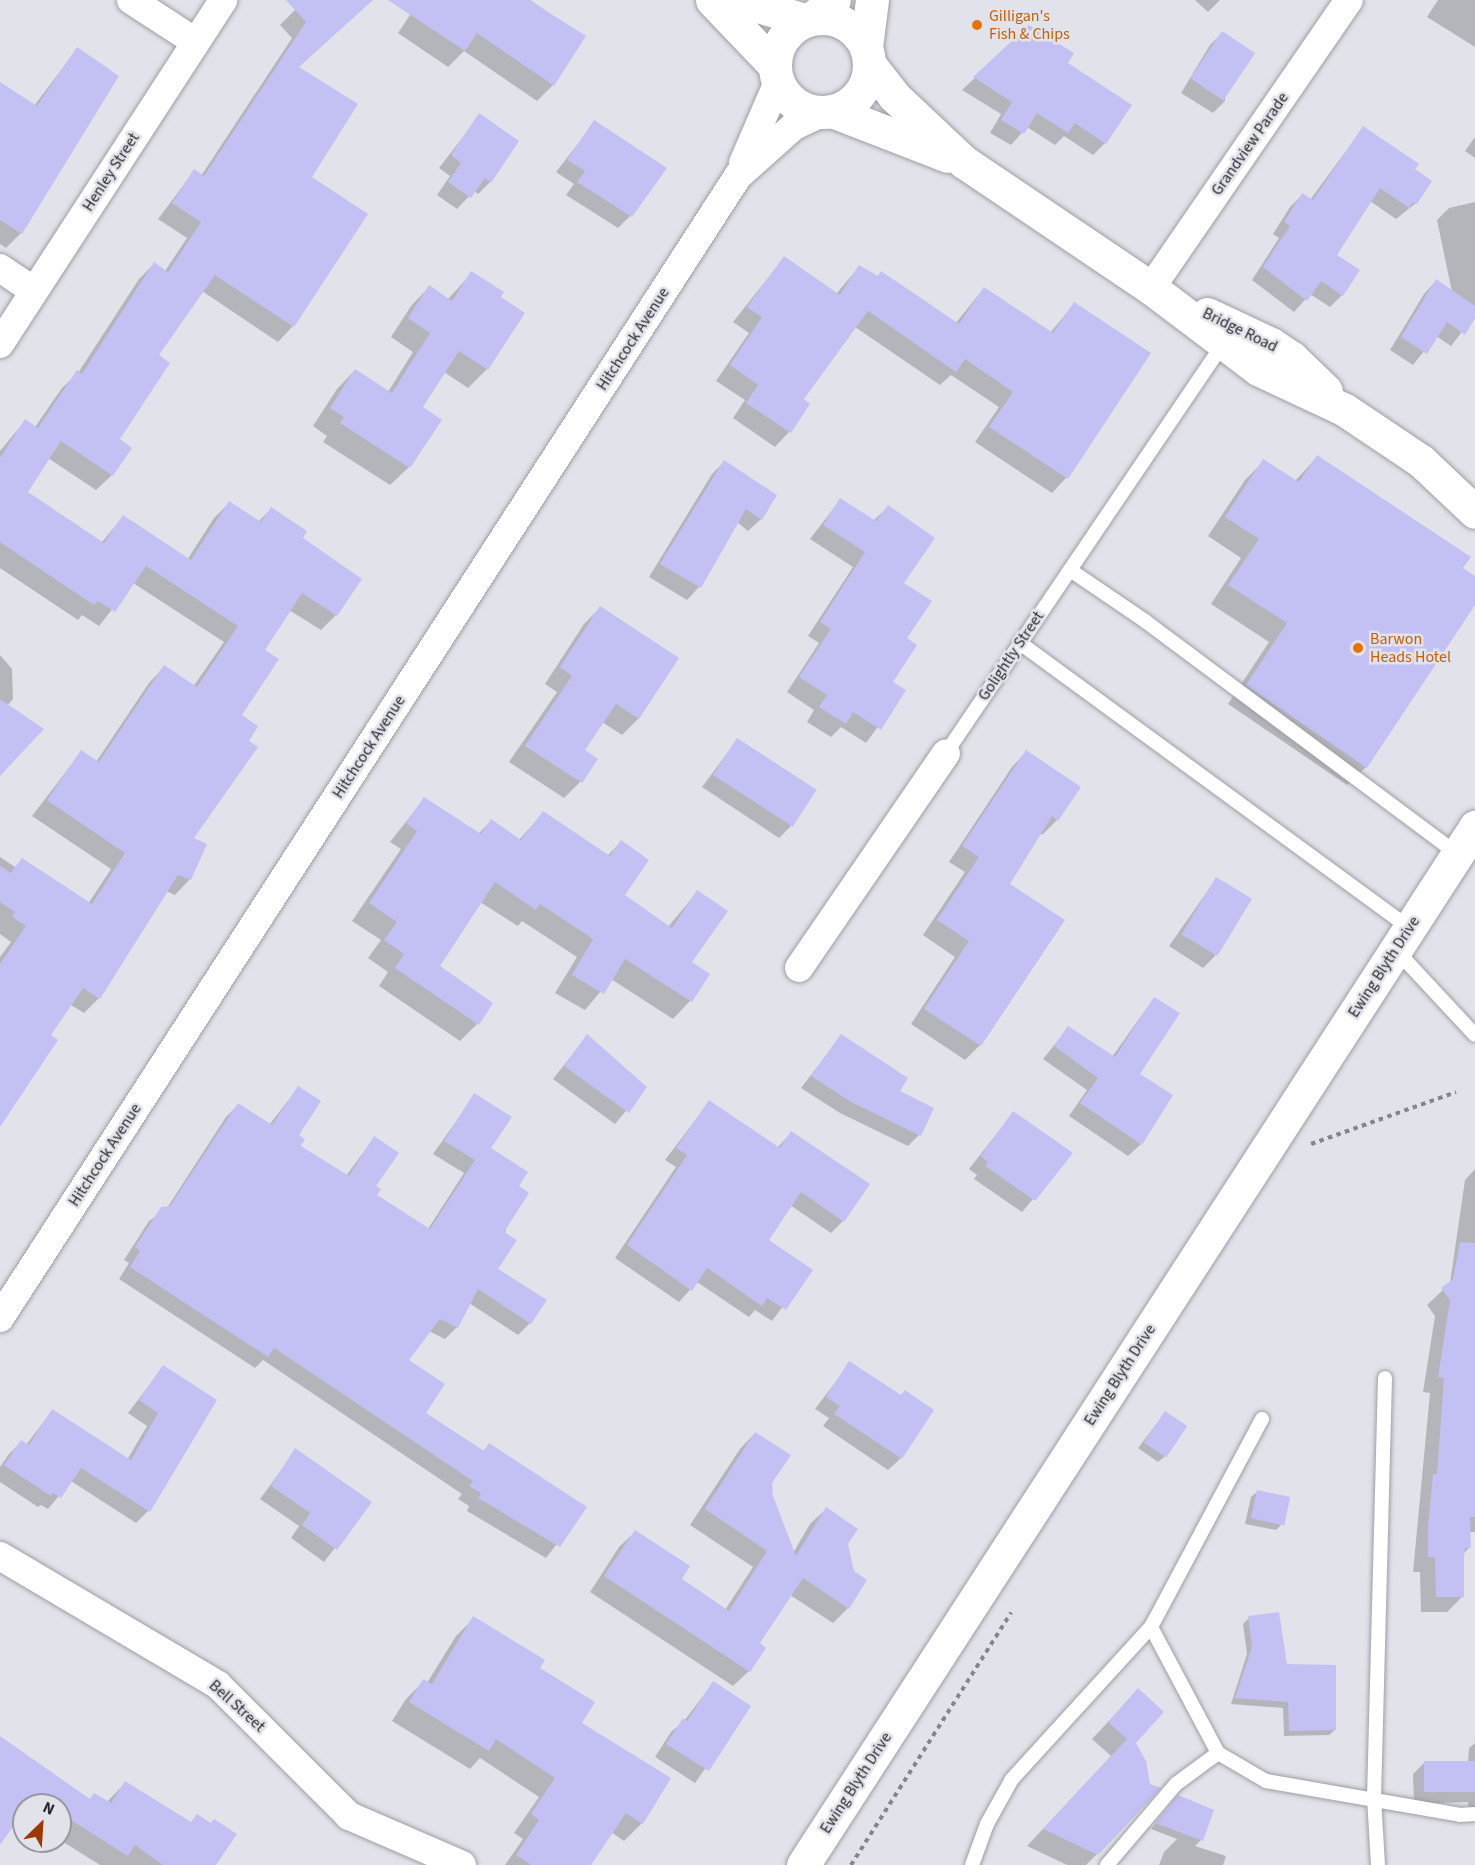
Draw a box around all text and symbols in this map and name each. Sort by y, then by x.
place label: Gilligan's Fish & Chips [989,6,1070,44]
marker: Gilligan's Fish & Chips [970,18,984,32]
street label: Grandview Parade [1207,89,1293,199]
street label: Henley Street [78,129,144,215]
street label: Hitchcock Avenue [593,284,673,394]
street label: Bridge Road [1199,304,1281,356]
street label: Golightly Street [974,608,1048,704]
place label: Barwon Heads Hotel [1370,629,1451,667]
marker: Barwon Heads Hotel [1351,641,1365,655]
street label: Hitchcock Avenue [329,692,409,802]
street label: Ewing Blyth Drive [1344,913,1424,1021]
street label: Hitchcock Avenue [65,1100,145,1210]
street label: Ewing Blyth Drive [1080,1321,1160,1429]
street label: Bell Street [205,1676,269,1736]
street label: Ewing Blyth Drive [816,1729,896,1837]
north arrow [12,1793,72,1853]
text: N [39,1796,58,1821]

